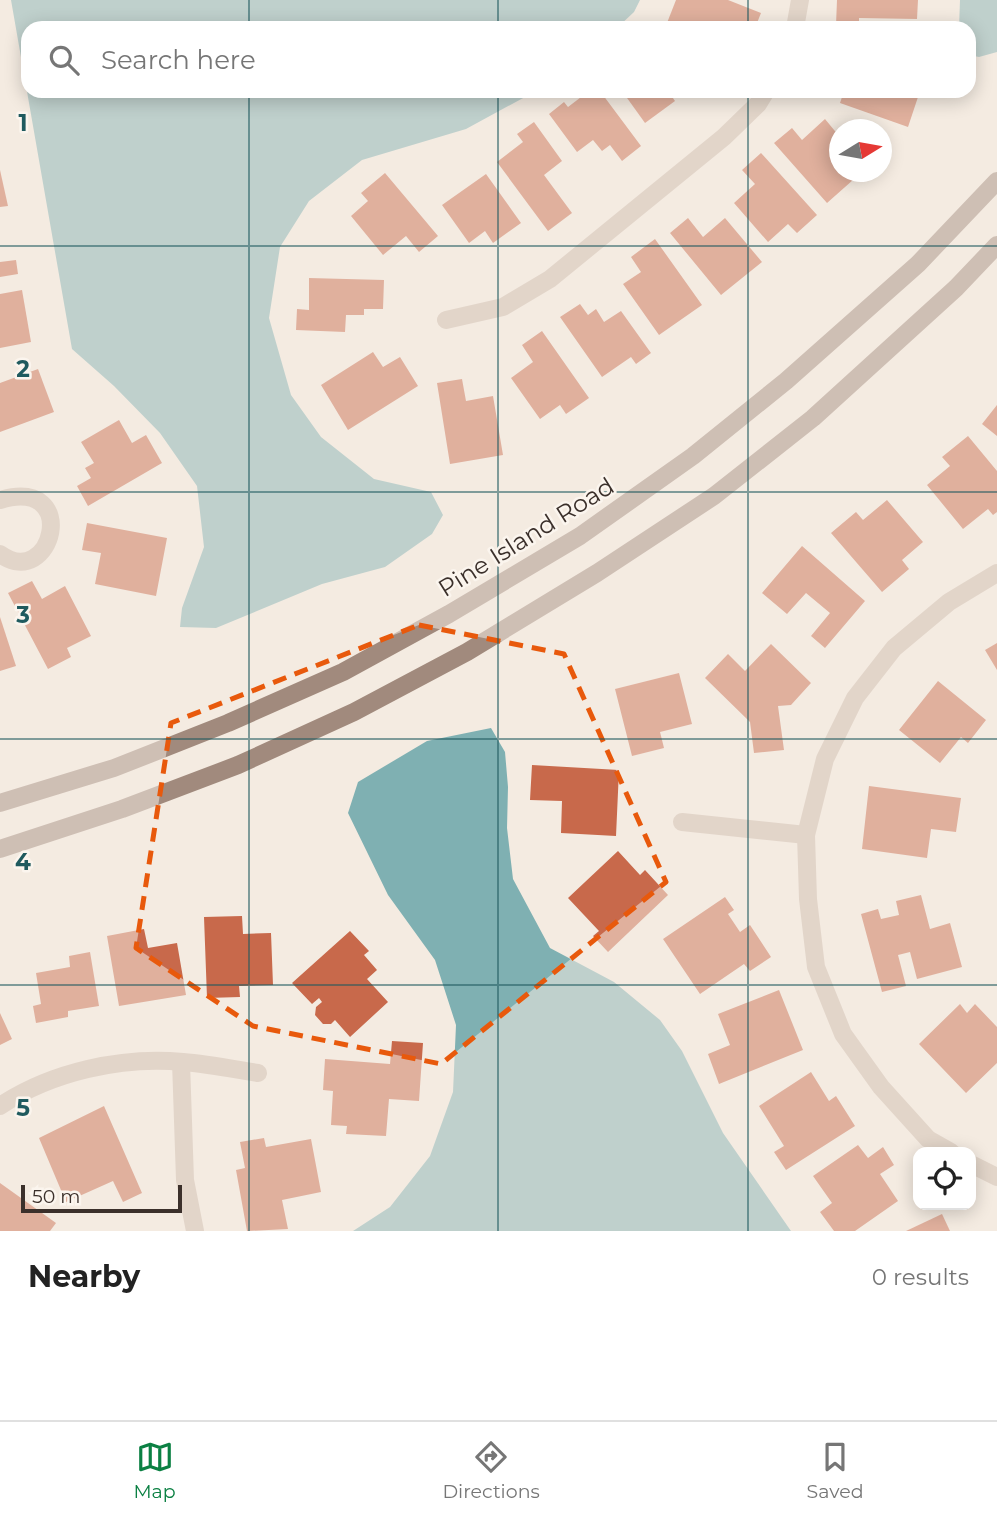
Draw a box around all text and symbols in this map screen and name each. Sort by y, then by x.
search box [21,21,976,98]
icon: search [45,41,83,79]
text: Search here [101,44,256,76]
text: 1 [18,109,28,137]
north arrow [829,119,892,182]
text: 2 [16,355,30,383]
street label: Pine Island Road [433,471,619,603]
text: 3 [15,601,30,629]
text: 4 [15,848,31,876]
text: 5 [16,1094,30,1122]
map controls [913,1147,976,1210]
button: locate [913,1147,976,1210]
scale bar [21,1182,182,1214]
text: 50 m [32,1185,80,1208]
text: Nearby [28,1258,140,1295]
text: 0 results [872,1263,969,1291]
tab: Map [133,1438,176,1503]
tab: Directions [442,1438,540,1503]
tab: Saved [807,1438,864,1503]

